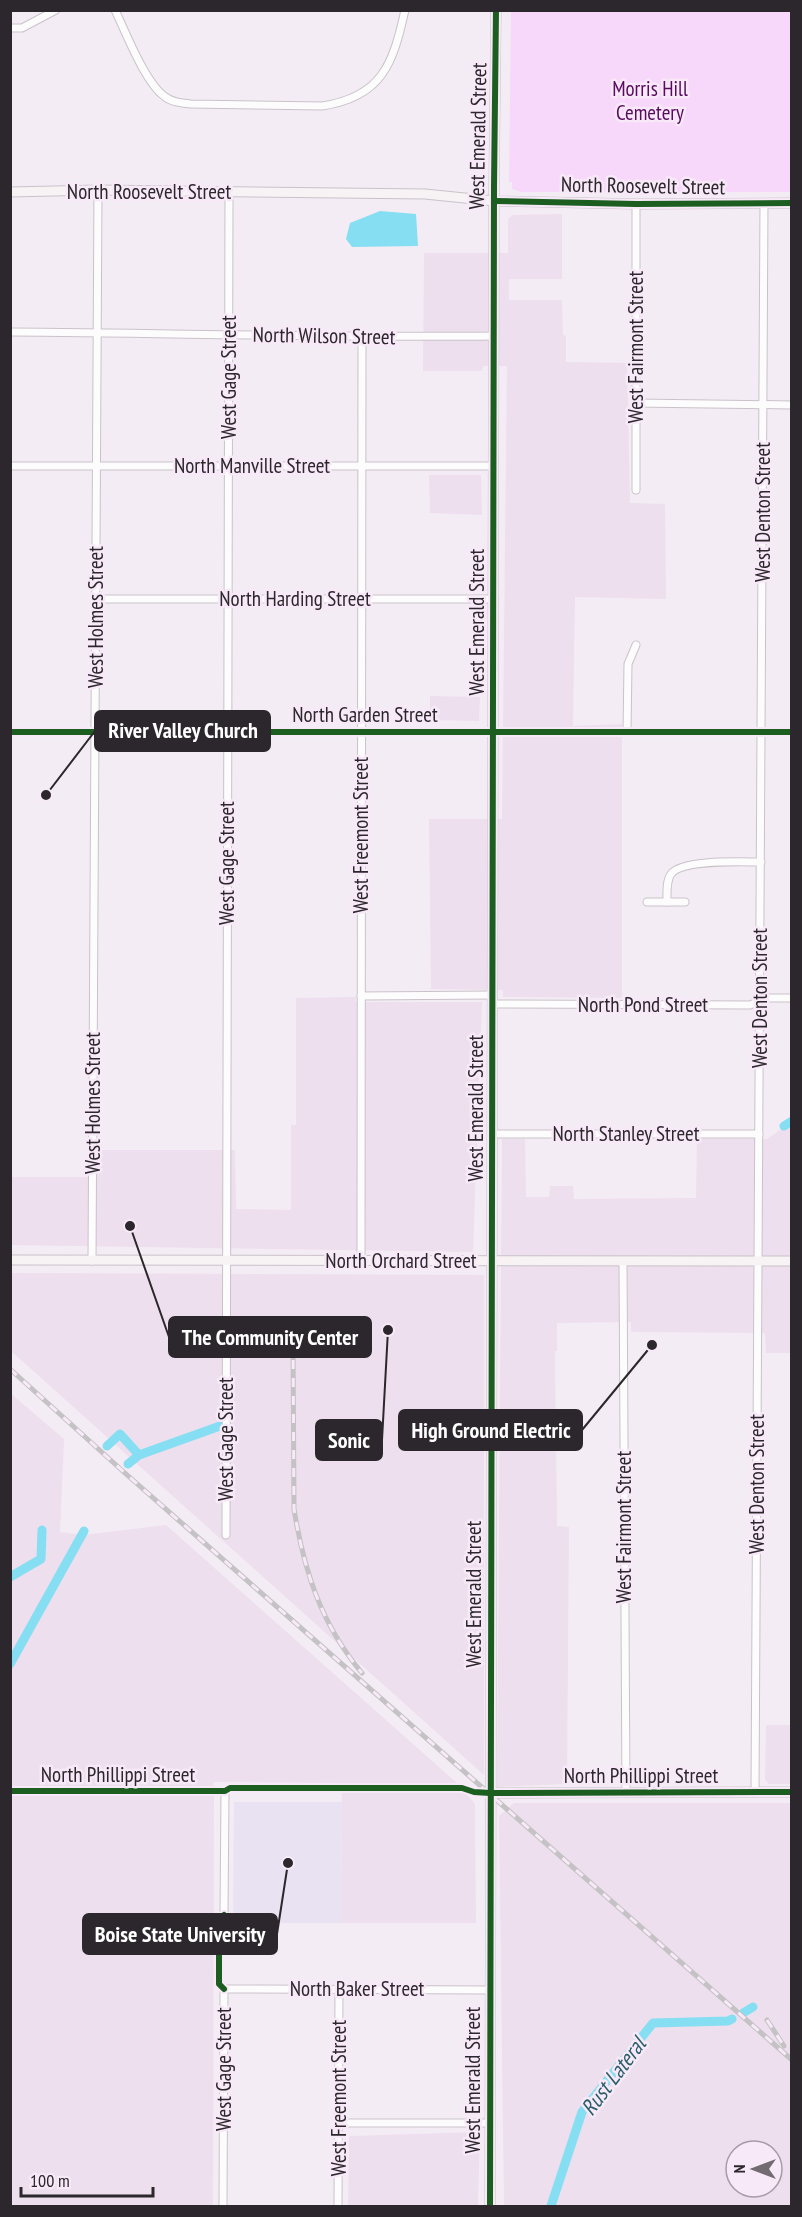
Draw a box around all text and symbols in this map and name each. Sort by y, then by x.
street label: West Emerald Street [463,62,492,210]
park label: Morris Hill Cemetery [612,75,688,126]
street label: North Roosevelt Street [561,171,726,200]
street label: North Roosevelt Street [67,178,231,205]
street label: West Fairmont Street [622,271,649,423]
street label: West Gage Street [215,315,242,439]
street label: North Wilson Street [252,321,396,350]
street label: West Denton Street [749,442,776,582]
street label: North Manville Street [174,452,330,479]
street label: West Holmes Street [82,546,109,688]
street label: West Emerald Street [463,548,490,695]
street label: North Harding Street [219,585,371,612]
street label: North Garden Street [292,701,438,728]
callout: River Valley Church [95,711,270,751]
text: River Valley Church [108,716,258,744]
street label: West Freemont Street [347,756,374,913]
street label: West Gage Street [213,801,240,925]
street label: West Denton Street [746,928,773,1068]
street label: North Pond Street [578,991,708,1018]
street label: West Holmes Street [79,1032,106,1174]
street label: West Emerald Street [462,1034,489,1181]
street label: North Stanley Street [553,1120,700,1147]
street label: North Orchard Street [325,1247,477,1274]
callout: The Community Center [169,1317,371,1357]
text: The Community Center [182,1323,359,1351]
street label: West Gage Street [212,1377,239,1501]
callout: High Ground Electric [399,1410,582,1450]
street label: West Denton Street [743,1414,770,1554]
text: High Ground Electric [411,1416,571,1444]
callout: Sonic [316,1420,382,1460]
text: Sonic [328,1426,370,1454]
street label: West Fairmont Street [610,1451,637,1603]
street label: West Emerald Street [460,1520,487,1667]
street label: North Phillippi Street [41,1761,195,1788]
street label: North Phillippi Street [564,1762,718,1789]
callout: Boise State University [83,1914,277,1954]
text: Boise State University [95,1920,267,1948]
street label: North Baker Street [290,1975,425,2002]
street label: West Emerald Street [459,2006,486,2153]
street label: West Gage Street [210,2007,237,2131]
street label: West Freemont Street [325,2019,352,2176]
water label: Rust Lateral [574,2030,653,2121]
north arrow [724,2139,784,2199]
scale bar [21,2160,153,2198]
text: N [729,2165,749,2173]
text: 100 m [30,2169,70,2192]

